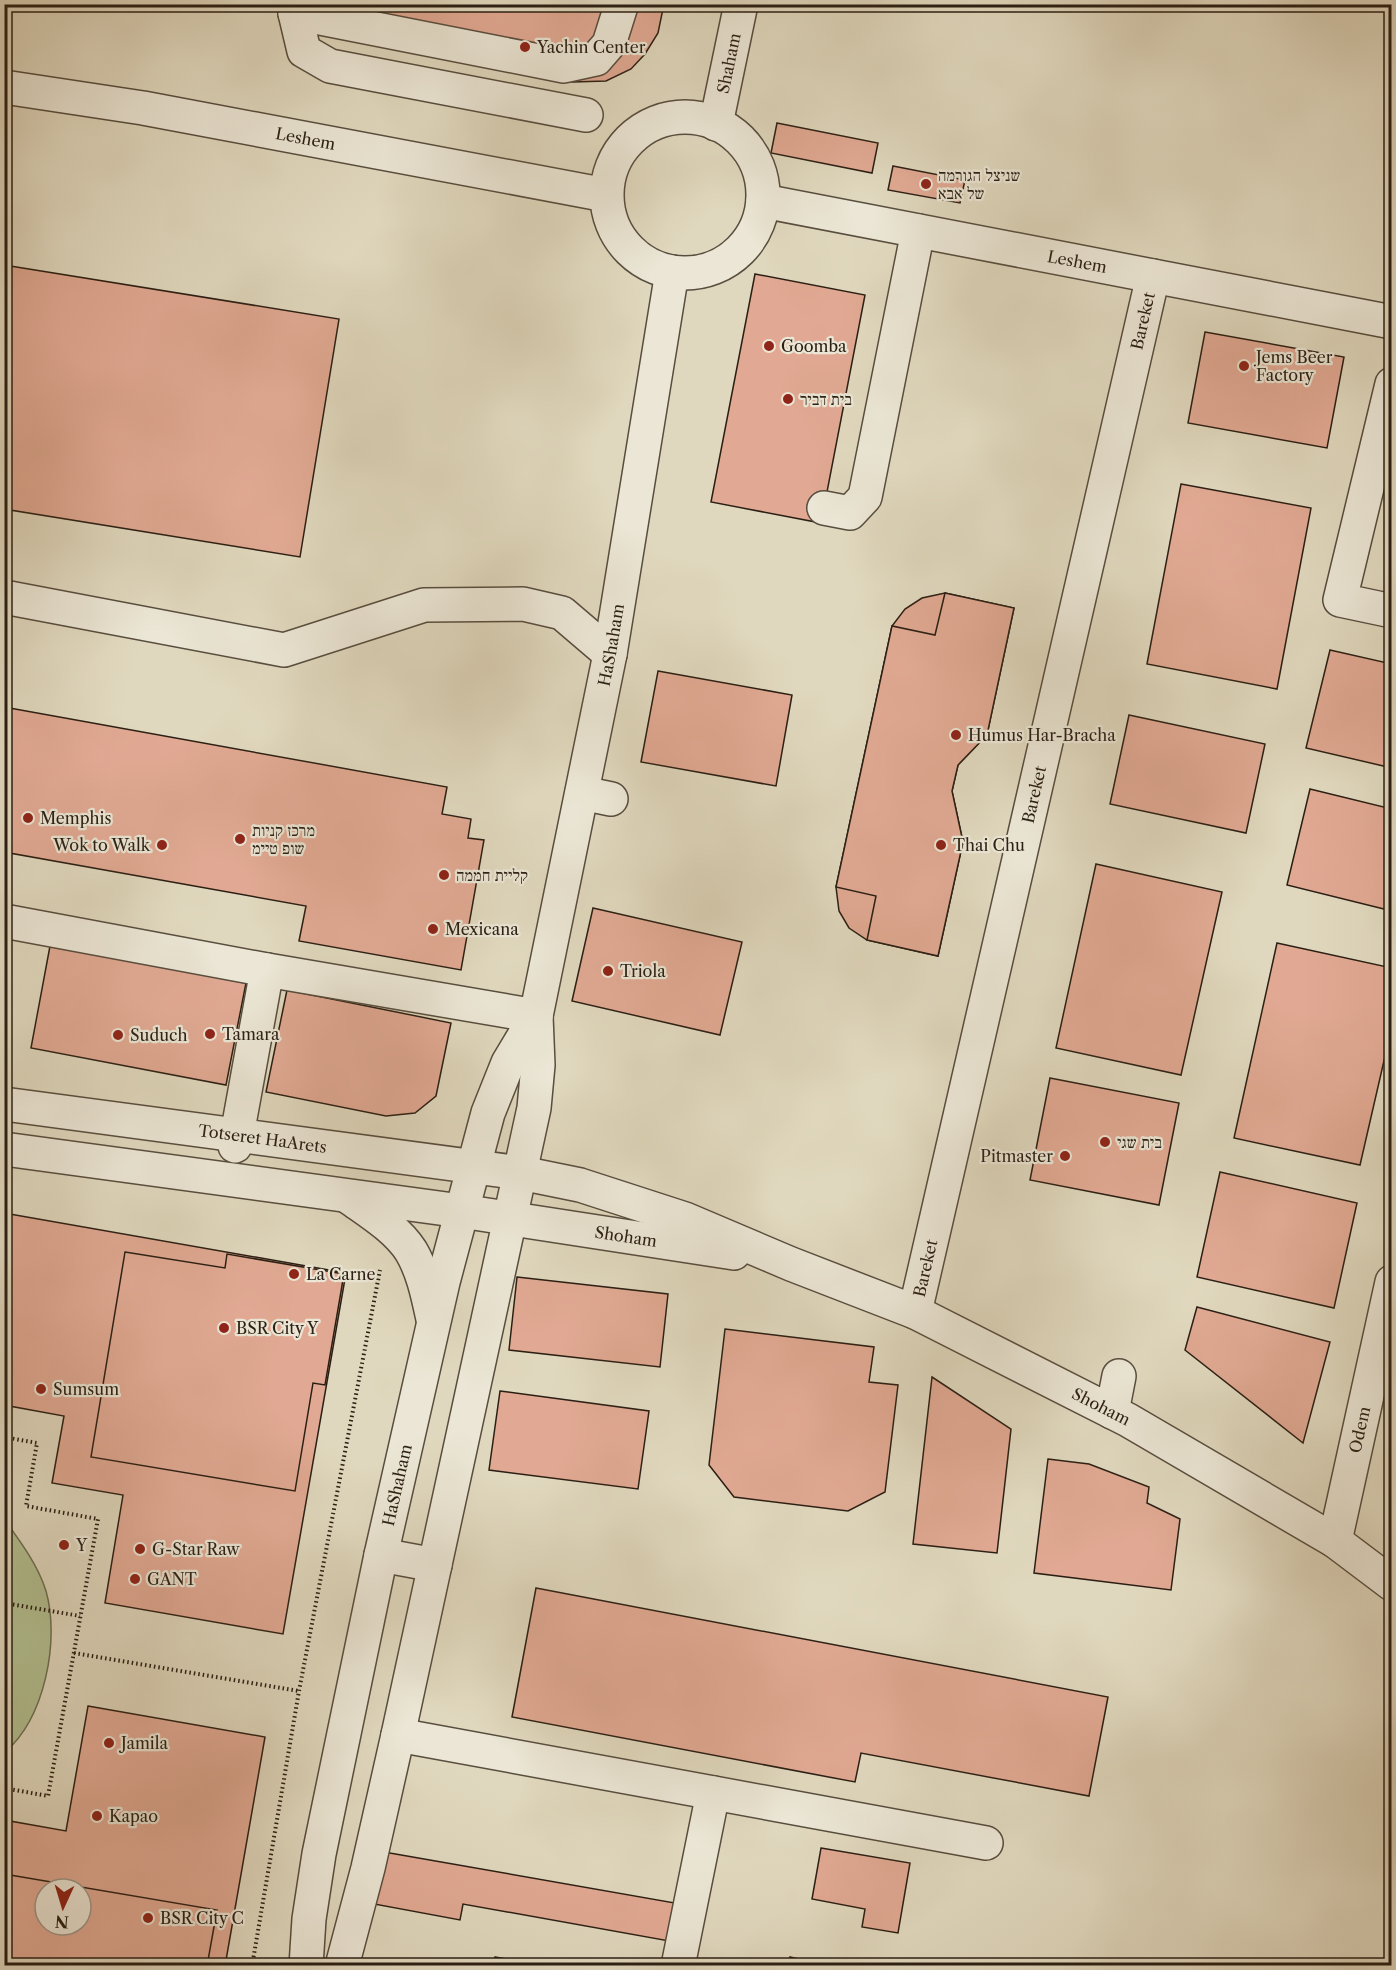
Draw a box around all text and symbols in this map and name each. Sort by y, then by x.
street label: Shaham [713,31,745,95]
place label: Yachin Center [536,37,646,57]
marker: Yachin Center [518,40,532,54]
street label: Leshem [274,123,337,154]
place label: שניצל הגורמה של אבא [938,165,1020,203]
marker: שניצל הגורמה של אבא [919,177,933,191]
street label: Leshem [1046,246,1109,277]
street label: Bareket [1126,290,1159,352]
place label: Goomba [781,336,847,356]
marker: Goomba [762,339,776,353]
place label: Jems Beer Factory [1253,347,1333,385]
marker: Jems Beer Factory [1237,359,1251,373]
place label: בית דביר [800,389,852,409]
marker: בית דביר [781,392,795,406]
street label: HaShaham [594,602,628,688]
place label: Humus Har-Bracha [968,725,1116,745]
marker: Humus Har-Bracha [949,728,963,742]
street label: Bareket [1018,763,1050,825]
place label: Memphis [40,808,111,828]
marker: Memphis [21,811,35,825]
place label: מרכז קניות שופ טיימ [252,820,315,858]
marker: מרכז קניות שופ טיימ [233,832,247,846]
place label: Wok to Walk [52,835,151,855]
place label: Thai Chu [953,835,1025,855]
marker: Wok to Walk [155,838,169,852]
marker: Thai Chu [934,838,948,852]
place label: קליית חממה [456,865,528,885]
marker: קליית חממה [437,868,451,882]
place label: Mexicana [445,919,519,939]
marker: Mexicana [426,922,440,936]
place label: Triola [620,961,666,981]
marker: Triola [601,964,615,978]
place label: Tamara [222,1024,280,1044]
place label: Suduch [130,1025,187,1045]
marker: Tamara [203,1027,217,1041]
marker: Suduch [111,1028,125,1042]
street label: Totseret HaArets [197,1120,328,1157]
place label: בית שגי [1117,1132,1162,1152]
marker: בית שגי [1098,1135,1112,1149]
place label: Pitmaster [980,1146,1053,1166]
marker: Pitmaster [1058,1149,1072,1163]
street label: Shoham [593,1222,659,1251]
street label: Bareket [909,1237,941,1299]
place label: La Carne [306,1264,376,1284]
marker: La Carne [287,1267,301,1281]
place label: BSR City Y [236,1318,319,1338]
marker: BSR City Y [217,1321,231,1335]
place label: Sumsum [53,1379,119,1399]
marker: Sumsum [34,1382,48,1396]
street label: Shoham [1069,1383,1134,1430]
street label: Odem [1345,1405,1374,1455]
street label: HaShaham [378,1442,416,1528]
place label: Y [75,1535,88,1555]
marker: Y [57,1538,71,1552]
place label: G-Star Raw [152,1539,240,1559]
marker: G-Star Raw [133,1542,147,1556]
place label: GANT [147,1569,197,1589]
marker: GANT [128,1572,142,1586]
place label: Jamila [118,1733,168,1753]
marker: Jamila [102,1736,116,1750]
place label: Kapao [109,1806,158,1826]
marker: Kapao [90,1809,104,1823]
north arrow [33,1877,93,1937]
place label: BSR City C [160,1908,244,1928]
text: N [54,1911,70,1932]
marker: BSR City C [141,1911,155,1925]

